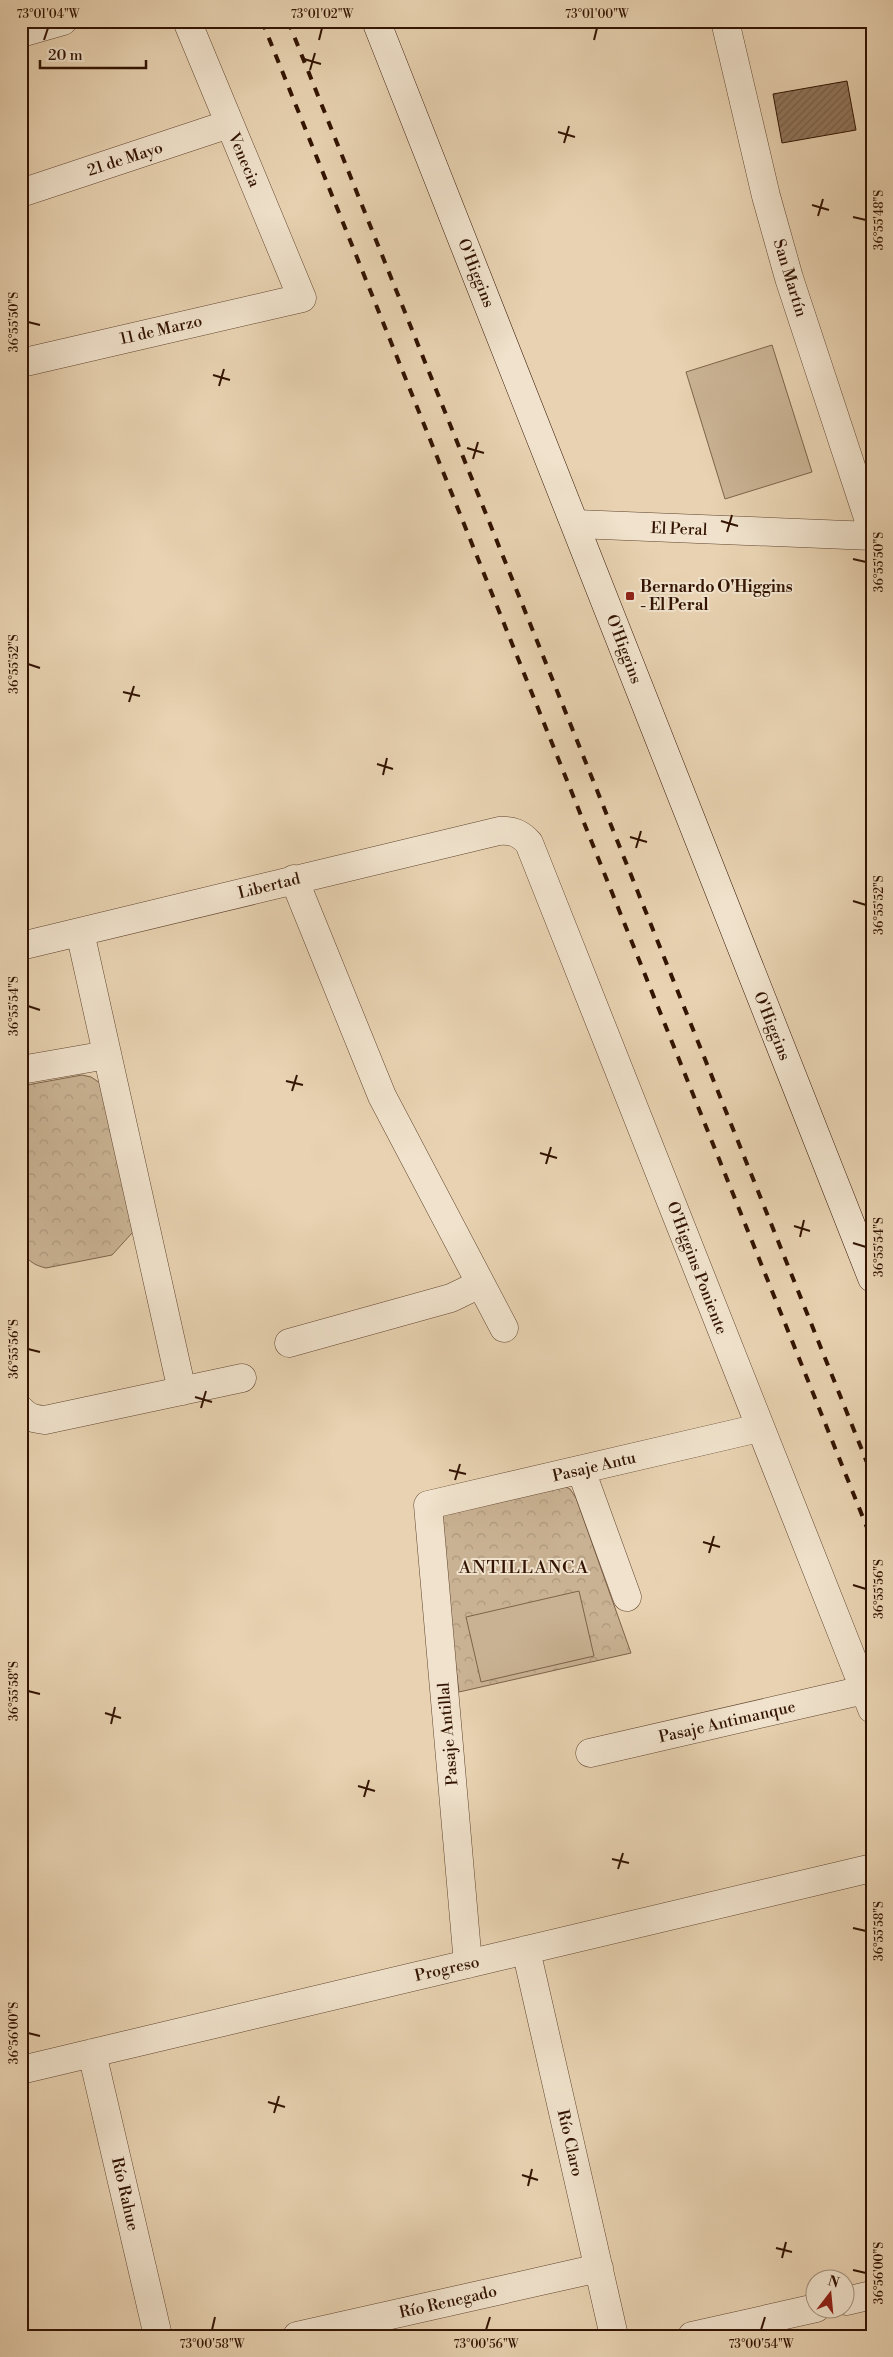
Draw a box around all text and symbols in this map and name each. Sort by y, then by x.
text: 73°01'04"W [16,7,81,22]
text: 73°01'02"W [291,7,354,22]
text: 73°01'00"W [565,7,630,22]
scale bar [40,38,146,70]
text: 20 m [48,46,83,65]
street label: Venecia [223,129,265,191]
street label: 21 de Mayo [85,137,165,181]
text: 36°55'48"S [872,190,887,250]
street label: O'Higgins [453,236,499,310]
street label: San Martín [769,237,811,320]
text: 36°55'50"S [7,292,22,352]
street label: 11 de Marzo [118,311,204,349]
street label: El Peral [650,518,708,540]
text: 36°55'50"S [872,532,887,592]
place label: Bernardo O'Higgins - El Peral [640,577,793,615]
marker: Bernardo O'Higgins - El Peral [624,590,636,602]
street label: O'Higgins [602,612,646,686]
text: 36°55'52"S [7,634,22,694]
street label: Libertad [236,869,302,903]
text: 36°55'52"S [872,875,887,935]
text: 36°55'54"S [7,976,22,1036]
street label: O'Higgins [749,989,795,1063]
street label: O'Higgins Poniente [662,1199,732,1337]
text: 36°55'54"S [872,1217,887,1277]
text: 36°55'56"S [7,1319,22,1379]
street label: Pasaje Antu [550,1448,638,1486]
district label: ANTILLANCA [458,1556,589,1579]
text: 36°55'56"S [872,1559,887,1619]
text: 36°55'58"S [7,1661,22,1721]
street label: Pasaje Antillal [434,1681,462,1786]
street label: Pasaje Antimanque [657,1697,797,1747]
text: 36°55'58"S [872,1901,887,1961]
street label: Progreso [412,1952,482,1986]
text: 36°56'00"S [7,2002,22,2064]
street label: Río Claro [553,2108,587,2178]
street label: Río Rahue [107,2155,143,2233]
text: 36°56'00"S [872,2242,887,2304]
north arrow [806,2270,856,2320]
text: N [826,2272,841,2293]
street label: Río Renegado [397,2281,499,2323]
text: 73°00'58"W [179,2337,246,2352]
text: 73°00'56"W [453,2337,520,2352]
text: 73°00'54"W [728,2337,795,2352]

